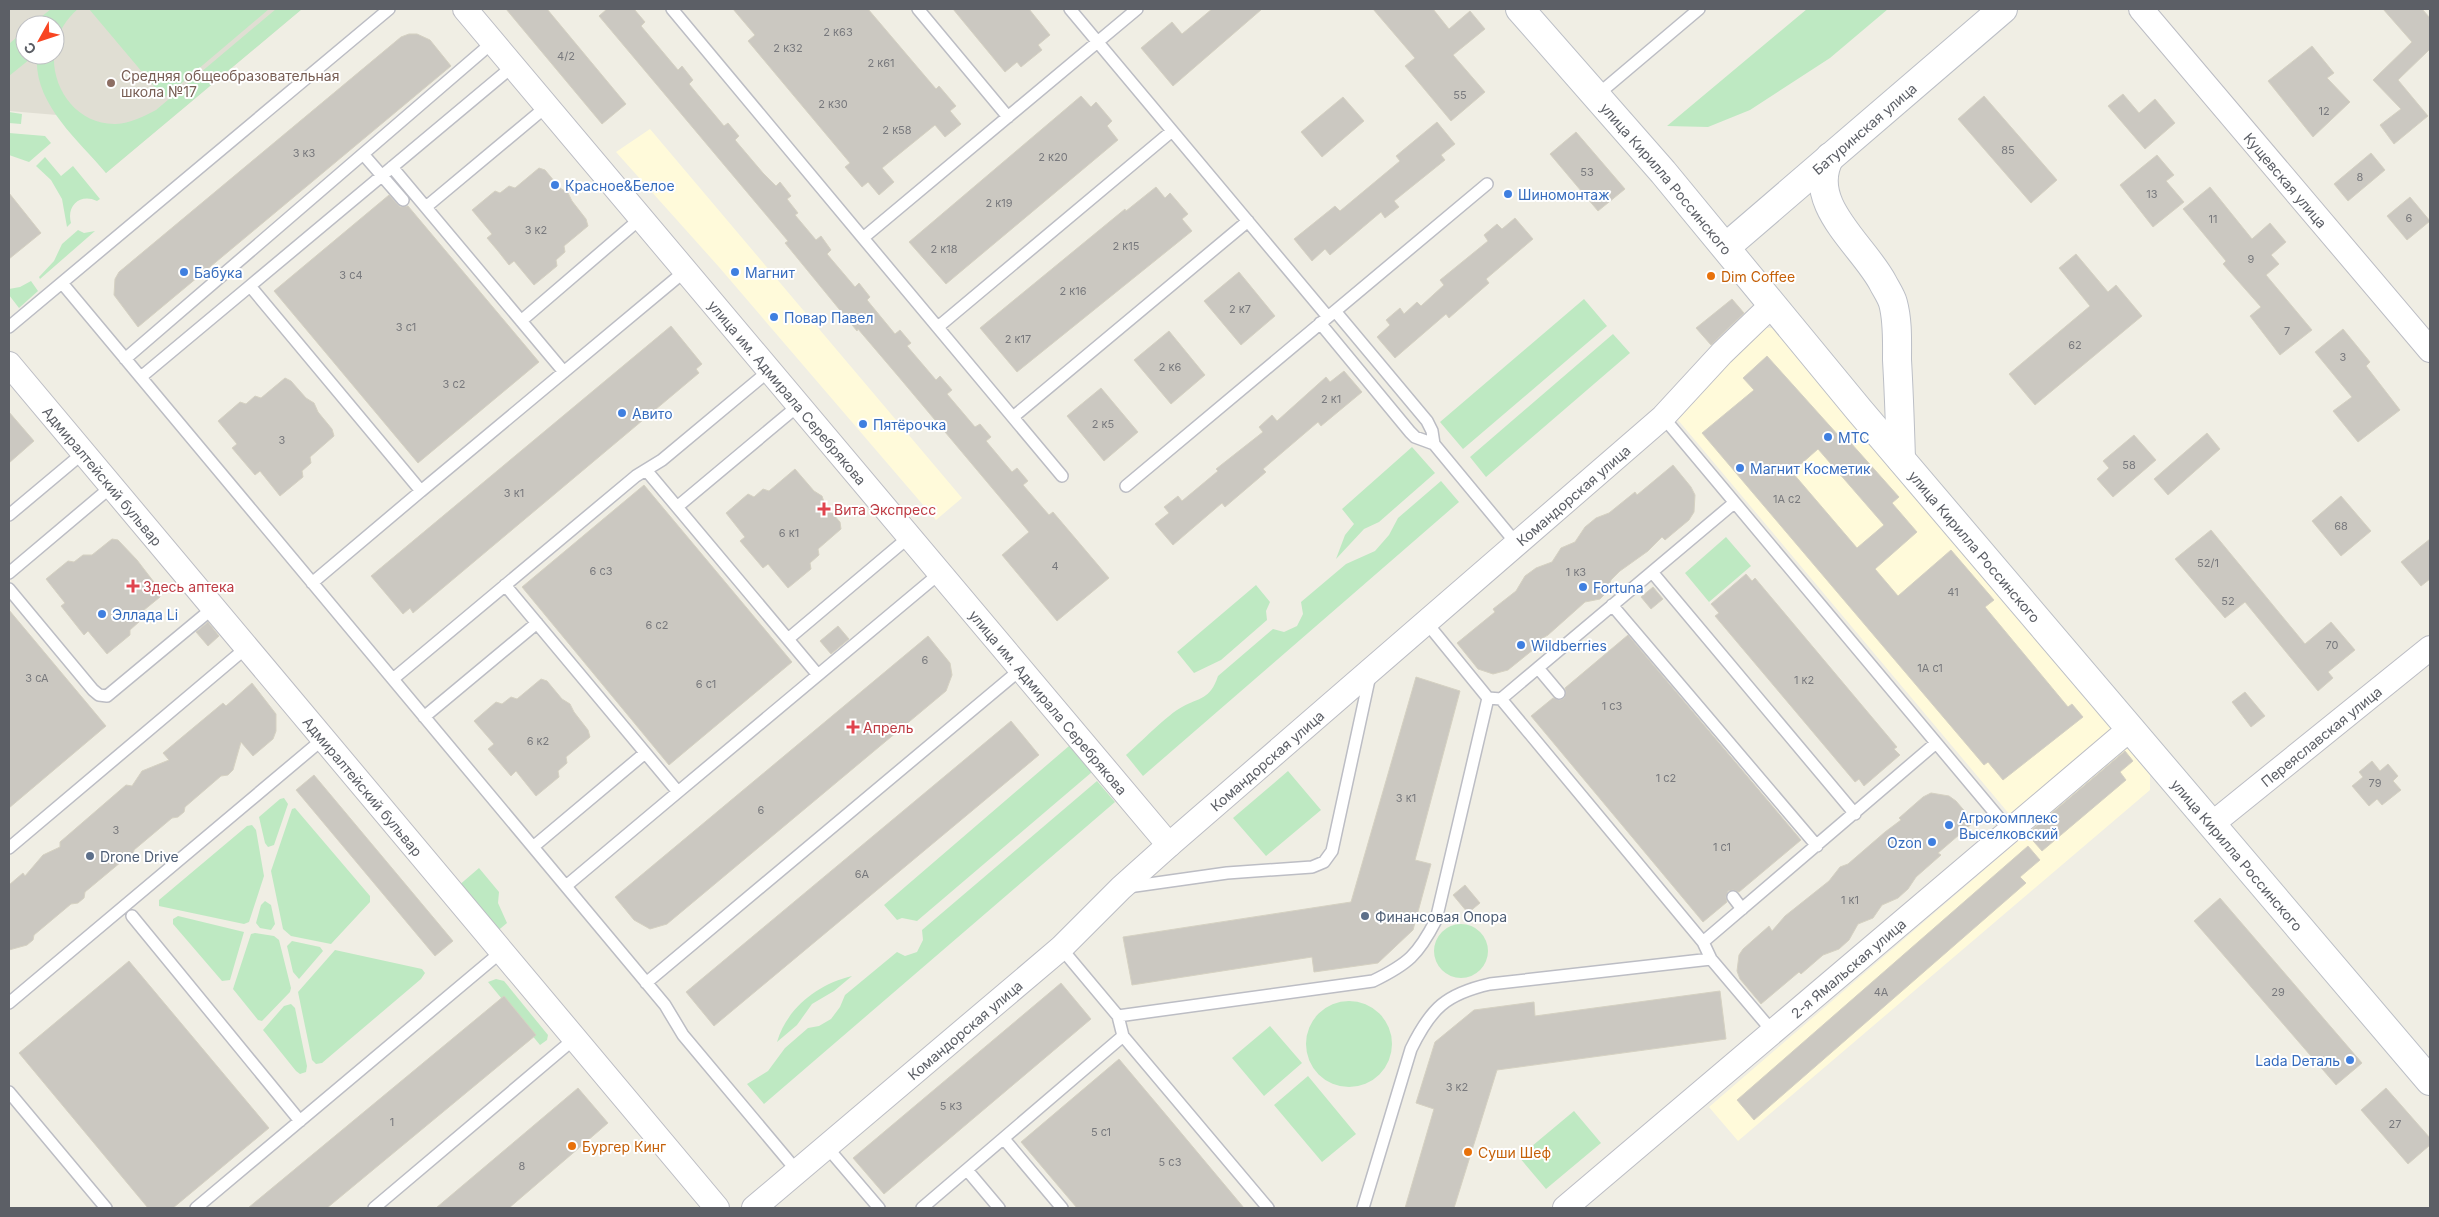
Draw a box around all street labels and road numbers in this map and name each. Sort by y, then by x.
street label: Батуринская улица [1809,79,1920,178]
street label: улица Кирилла Россинского [1597,99,1736,258]
street label: Кущевская улица [2241,129,2331,231]
street label: улица им. Адмирала Серебрякова [705,296,870,488]
street label: Адмиралтейский бульвар [39,403,166,549]
street label: Командорская улица [1513,441,1633,549]
street label: улица Кирилла Россинского [1906,467,2044,626]
street label: улица им. Адмирала Серебрякова [966,606,1131,798]
street label: Переяславская улица [2257,682,2385,790]
street label: Командорская улица [1206,706,1327,814]
street label: Адмиралтейский бульвар [300,713,426,859]
street label: улица Кирилла Россинского [2168,775,2307,934]
street label: 2-я Ямальская улица [1787,915,1909,1022]
street label: Командорская улица [904,976,1025,1083]

